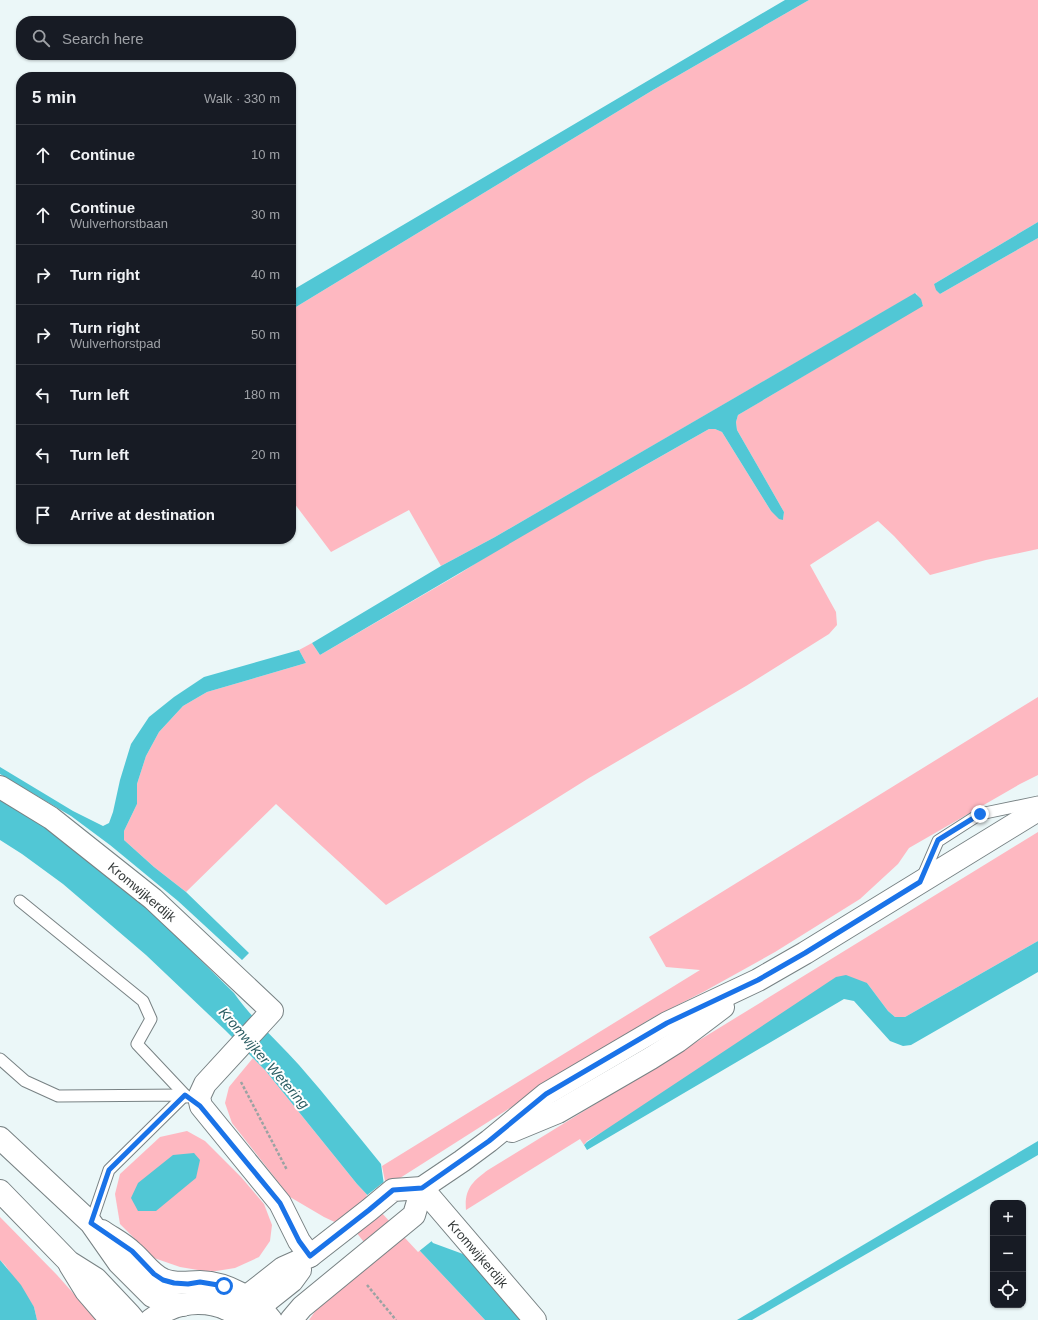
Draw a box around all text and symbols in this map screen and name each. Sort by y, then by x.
search box [16,16,296,60]
icon: search [30,27,52,49]
text: Search here [62,30,144,47]
text: 5 min [32,88,76,107]
text: Walk · 330 m [204,91,280,106]
icon: ahead [32,144,54,166]
text: Continue [70,146,135,163]
text: 10 m [251,147,280,162]
text: Continue [70,199,135,216]
icon: ahead [32,204,54,226]
text: 30 m [251,207,280,222]
text: Wulverhorstbaan [70,216,168,231]
icon: right [32,264,54,286]
text: Turn right [70,266,140,283]
text: 40 m [251,267,280,282]
text: Turn right [70,319,140,336]
icon: right [32,324,54,346]
text: 50 m [251,327,280,342]
text: Wulverhorstpad [70,336,161,351]
icon: left [32,384,54,406]
text: Turn left [70,386,129,403]
text: 180 m [244,387,280,402]
icon: left [32,444,54,466]
text: Turn left [70,446,129,463]
text: 20 m [251,447,280,462]
icon: arrive [32,504,54,526]
text: Arrive at destination [70,506,215,523]
route end [971,805,989,823]
street label: Kromwijkerdijk [105,859,179,925]
water label: Kromwijker Wetering [216,1004,312,1112]
map controls [990,1200,1026,1308]
button: + [990,1200,1026,1236]
street label: Kromwijkerdijk [445,1217,511,1291]
button: − [990,1236,1026,1272]
button: locate [990,1272,1026,1308]
route start [215,1277,233,1295]

